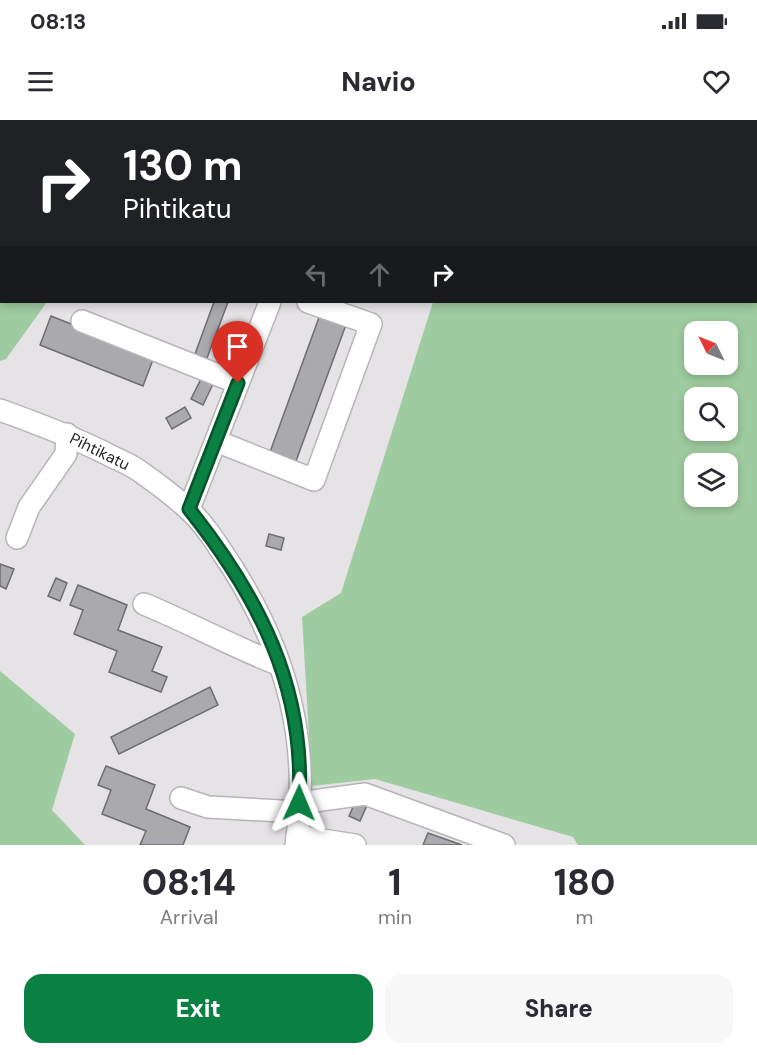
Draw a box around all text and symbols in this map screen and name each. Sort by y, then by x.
text: 08:13 [30,7,86,36]
text: Navio [341,64,416,99]
icon: menu [24,65,57,98]
icon: heart [700,65,733,98]
text: 130 m [123,138,243,193]
icon: right [24,144,102,222]
text: Pihtikatu [123,191,232,226]
icon: left [300,258,333,291]
icon: ahead [363,258,396,291]
icon: right [426,258,459,291]
pin [212,321,263,383]
north arrow [684,321,738,375]
map controls [684,321,738,507]
icon: arrive [221,330,254,363]
button: search [684,387,738,441]
street label: Pihtikatu [66,428,133,475]
button: layers [684,453,738,507]
position arrow [267,771,331,835]
text: 08:14 [142,859,236,906]
text: 1 [388,859,402,906]
text: 180 [554,859,615,906]
text: Arrival [160,904,218,930]
text: min [378,904,412,930]
text: m [576,904,593,930]
button: Exit [24,974,373,1043]
button: Share [385,974,733,1043]

